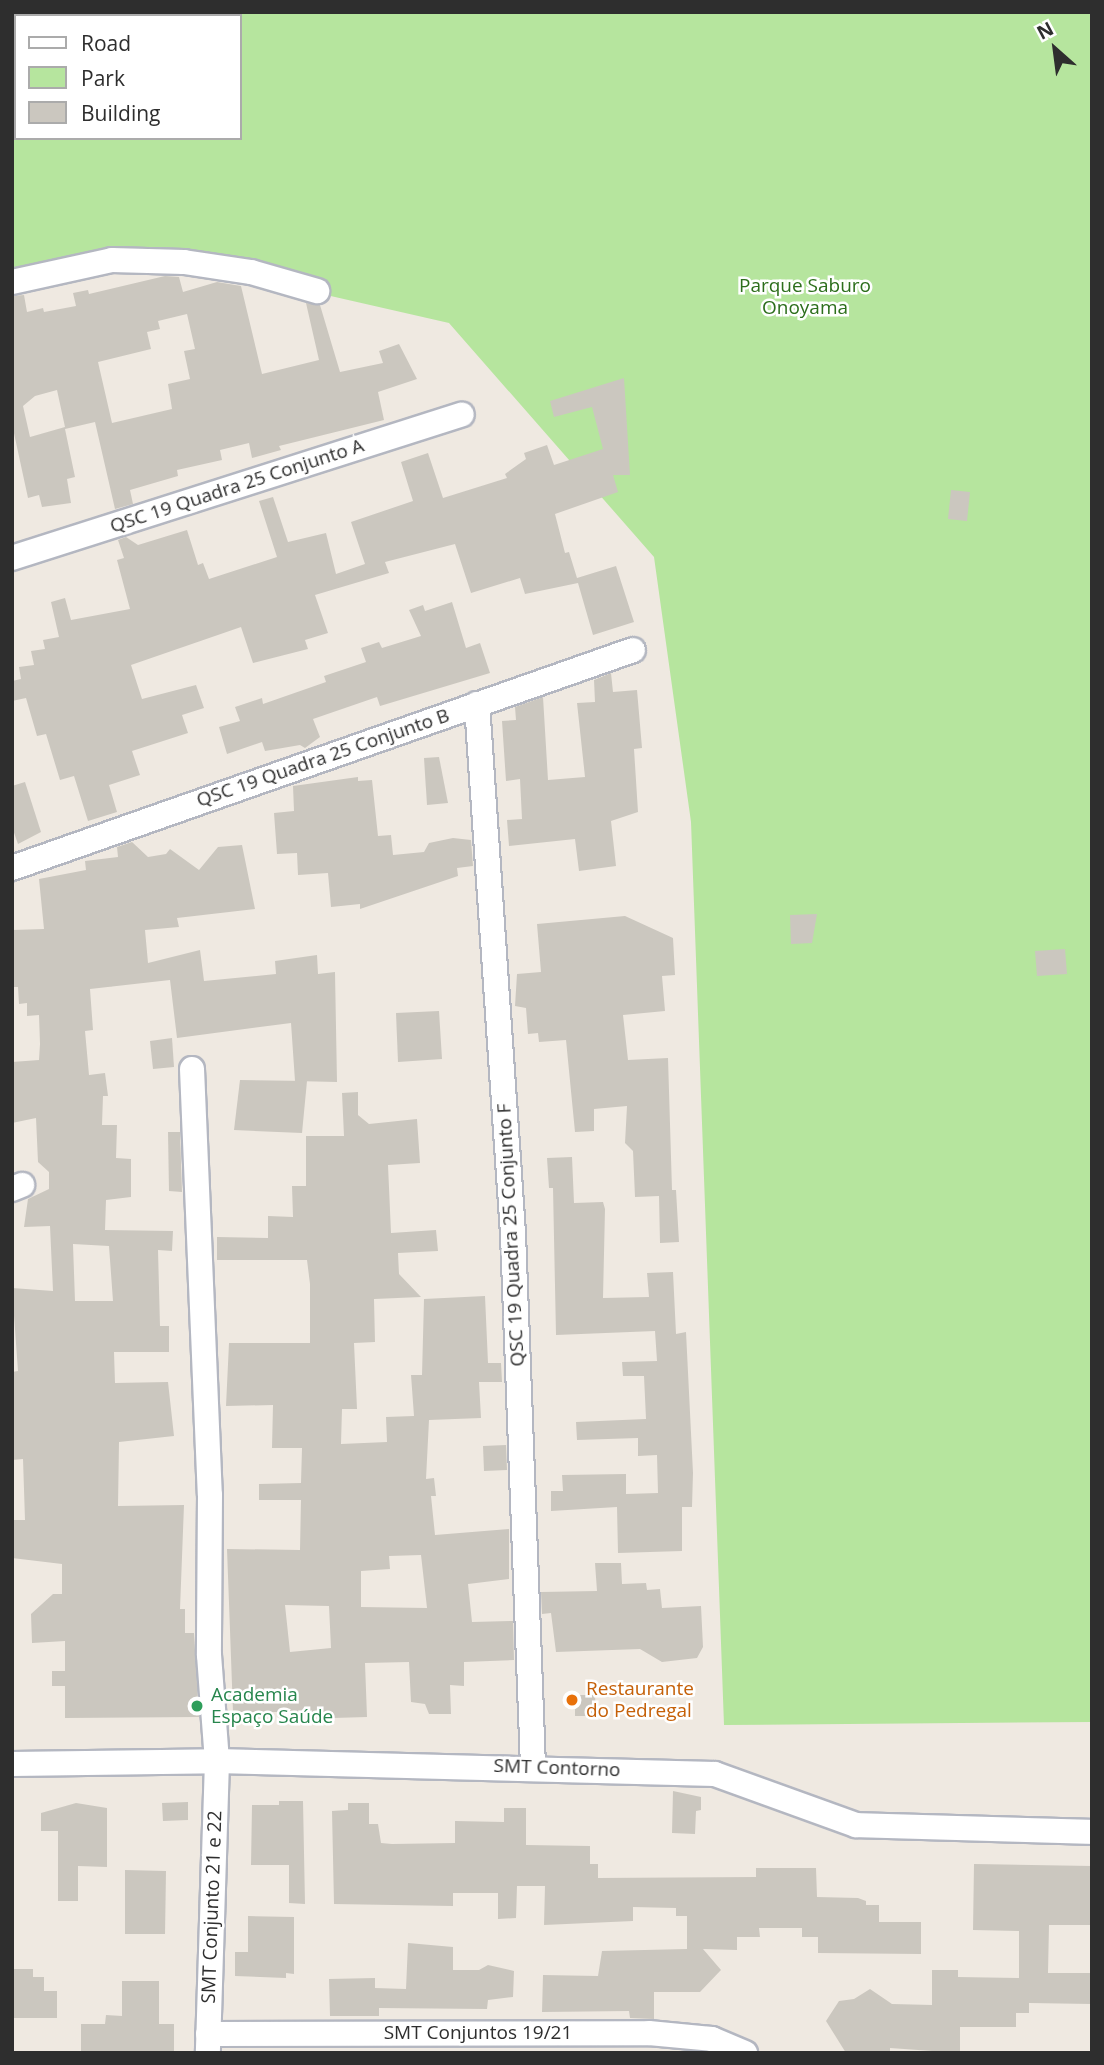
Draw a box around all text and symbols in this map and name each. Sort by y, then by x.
legend [14,14,242,140]
north arrow [1020,14,1090,84]
text: N [1032,15,1058,46]
text: Road [81,29,131,57]
text: Park [81,64,125,92]
text: Building [81,99,160,127]
park label: Parque Saburo Onoyama [739,275,871,319]
street label: QSC 19 Quadra 25 Conjunto A [107,434,367,538]
street label: QSC 19 Quadra 25 Conjunto B [194,704,452,812]
street label: QSC 19 Quadra 25 Conjunto F [493,1103,529,1367]
place label: Restaurante do Pedregal [586,1678,694,1722]
place label: Academia Espaço Saúde [211,1684,333,1728]
marker: Restaurante do Pedregal [564,1692,580,1708]
marker: Academia Espaço Saúde [189,1698,205,1714]
street label: SMT Contorno [493,1754,621,1782]
street label: SMT Conjunto 21 e 22 [197,1810,227,2004]
street label: SMT Conjuntos 19/21 [384,2022,572,2044]

